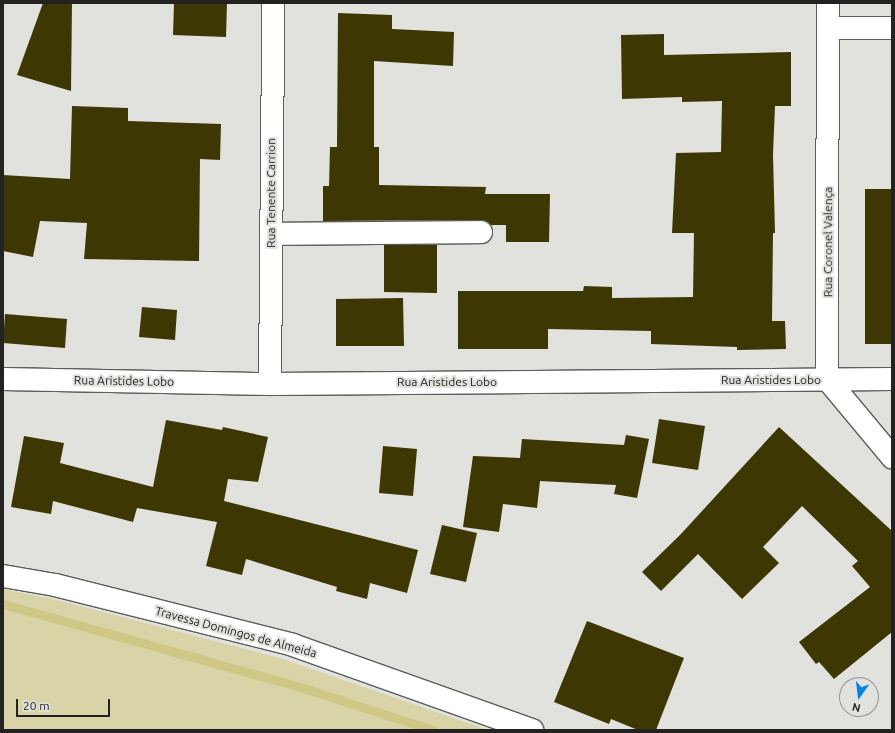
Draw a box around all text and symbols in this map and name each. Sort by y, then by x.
street label: Rua Tenente Carrion [264,138,278,248]
street label: Rua Coronel Valença [821,187,835,297]
street label: Rua Aristides Lobo [74,373,174,389]
street label: Rua Aristides Lobo [721,373,821,387]
street label: Rua Aristides Lobo [397,375,497,389]
street label: Travessa Domingos de Almeida [154,603,318,661]
north arrow [839,677,879,717]
scale bar [18,691,112,717]
text: 20 m [23,699,50,712]
text: N [851,701,862,714]

